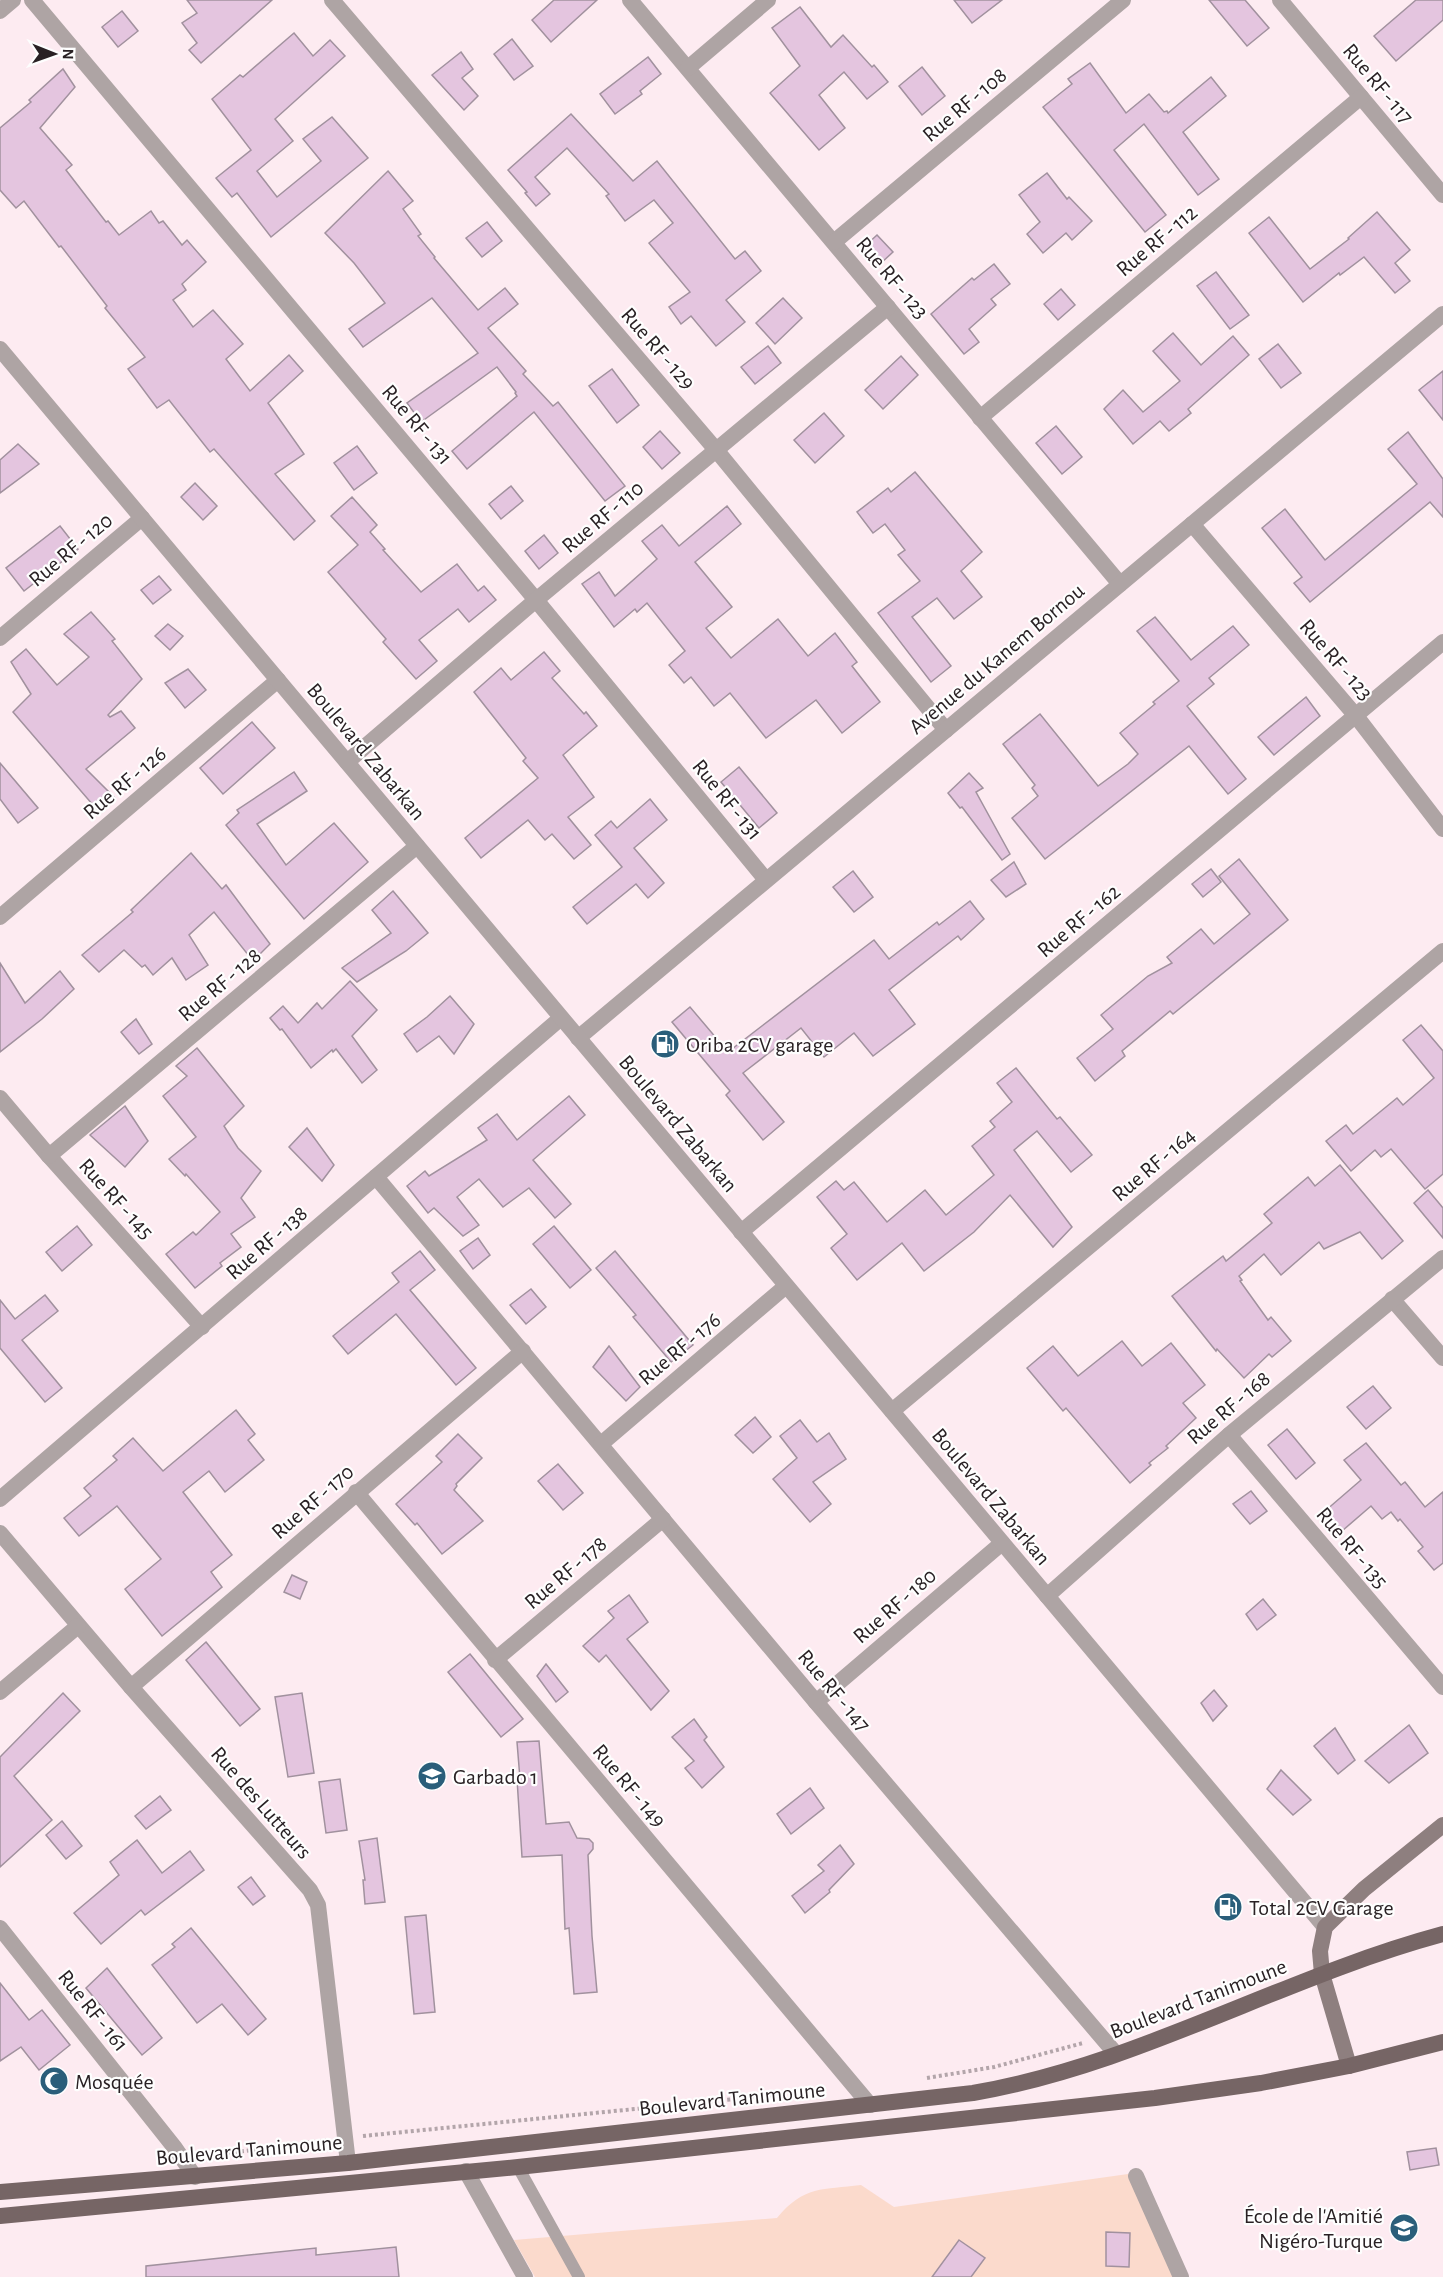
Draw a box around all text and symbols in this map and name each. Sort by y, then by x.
north arrow [24,24,84,84]
street label: Rue RF - 117 [1339,39,1418,128]
text: N [60,49,76,60]
street label: Rue RF - 108 [918,64,1011,146]
street label: Rue RF - 112 [1112,201,1201,281]
street label: Rue RF - 123 [852,233,933,323]
street label: Rue RF - 129 [617,304,699,394]
street label: Rue RF - 131 [378,381,457,469]
street label: Rue RF - 110 [558,476,648,557]
street label: Rue RF - 120 [25,509,117,591]
street label: Avenue du Kanem Bornou [905,579,1088,738]
street label: Rue RF - 123 [1295,615,1377,704]
street label: Boulevard Zabarkan [303,679,430,824]
street label: Rue RF - 126 [79,742,170,823]
street label: Rue RF - 131 [688,755,766,844]
street label: Rue RF - 162 [1033,880,1124,961]
street label: Rue RF - 128 [174,944,265,1026]
fuel station icon: Oriba 2CV garage [649,1028,681,1060]
place label: Oriba 2CV garage [686,1034,833,1056]
street label: Boulevard Zabarkan [615,1051,742,1196]
street label: Rue RF - 164 [1108,1124,1199,1206]
street label: Rue RF - 145 [75,1154,158,1243]
street label: Rue RF - 138 [222,1202,311,1284]
street label: Rue RF - 176 [634,1308,725,1389]
street label: Rue RF - 168 [1183,1367,1274,1449]
street label: Boulevard Zabarkan [928,1424,1055,1569]
street label: Rue RF - 170 [267,1460,358,1543]
street label: Rue RF - 135 [1312,1503,1392,1592]
street label: Rue RF - 178 [520,1532,611,1613]
street label: Rue RF - 180 [849,1564,940,1648]
street label: Rue RF - 147 [794,1645,875,1736]
street label: Rue RF - 149 [588,1740,670,1831]
street label: Rue des Lutteurs [207,1742,316,1863]
school or university icon: Garbado 1 [416,1760,448,1792]
place label: Garbado 1 [453,1766,538,1788]
fuel station icon: Total 2CV Garage [1212,1891,1244,1923]
place label: Total 2CV Garage [1249,1897,1394,1919]
street label: Boulevard Tanimoune [1107,1955,1290,2043]
street label: Rue RF - 161 [54,1966,133,2056]
mosque icon: Mosquée [38,2065,70,2097]
place label: Mosquée [75,2071,154,2093]
street label: Boulevard Tanimoune [638,2078,826,2120]
street label: Boulevard Tanimoune [155,2131,343,2169]
place label: École de l'Amitié Nigéro-Turque [1244,2204,1383,2252]
school or university icon: École de l'Amitié Nigéro-Turque [1388,2212,1420,2244]

